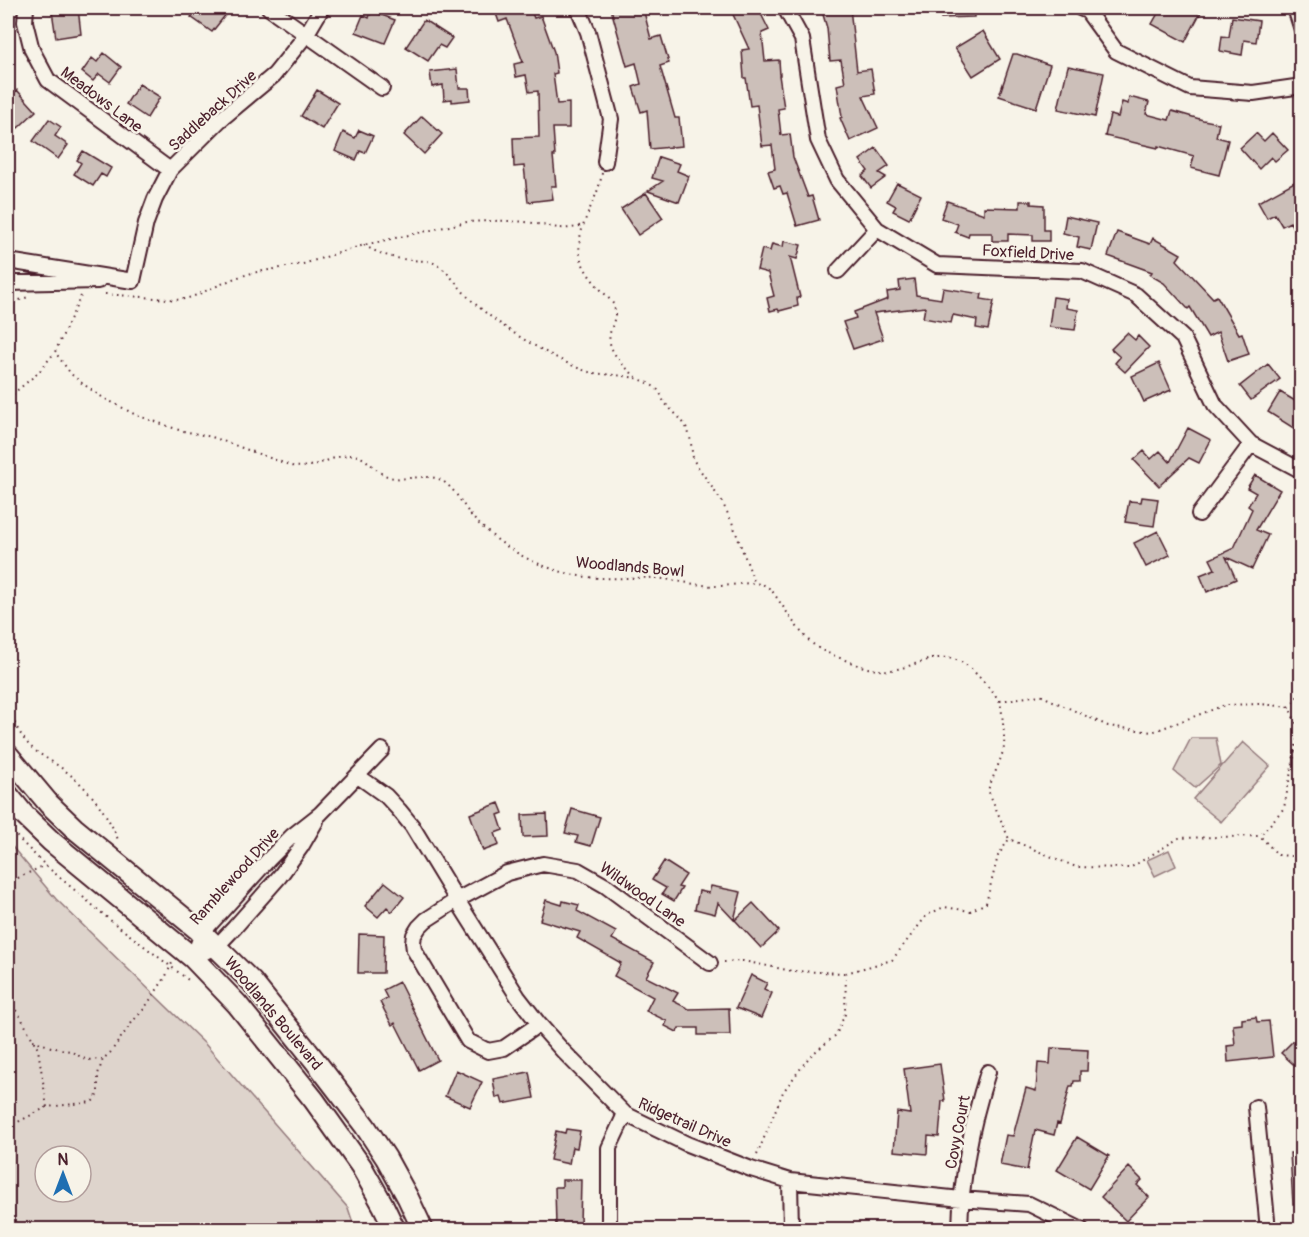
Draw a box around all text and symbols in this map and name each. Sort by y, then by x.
street label: Meadows Lane [57,63,146,137]
street label: Saddleback Drive [164,66,261,156]
street label: Foxfield Drive [982,241,1074,265]
street label: Woodlands Bowl [575,552,685,582]
street label: Ramblewood Drive [186,824,284,929]
street label: Wildwood Lane [596,858,689,932]
street label: Woodlands Boulevard [220,953,327,1075]
street label: Covy Court [941,1093,975,1171]
street label: Ridgetrail Drive [635,1094,734,1152]
north arrow [33,1144,93,1204]
text: N [58,1150,69,1170]

